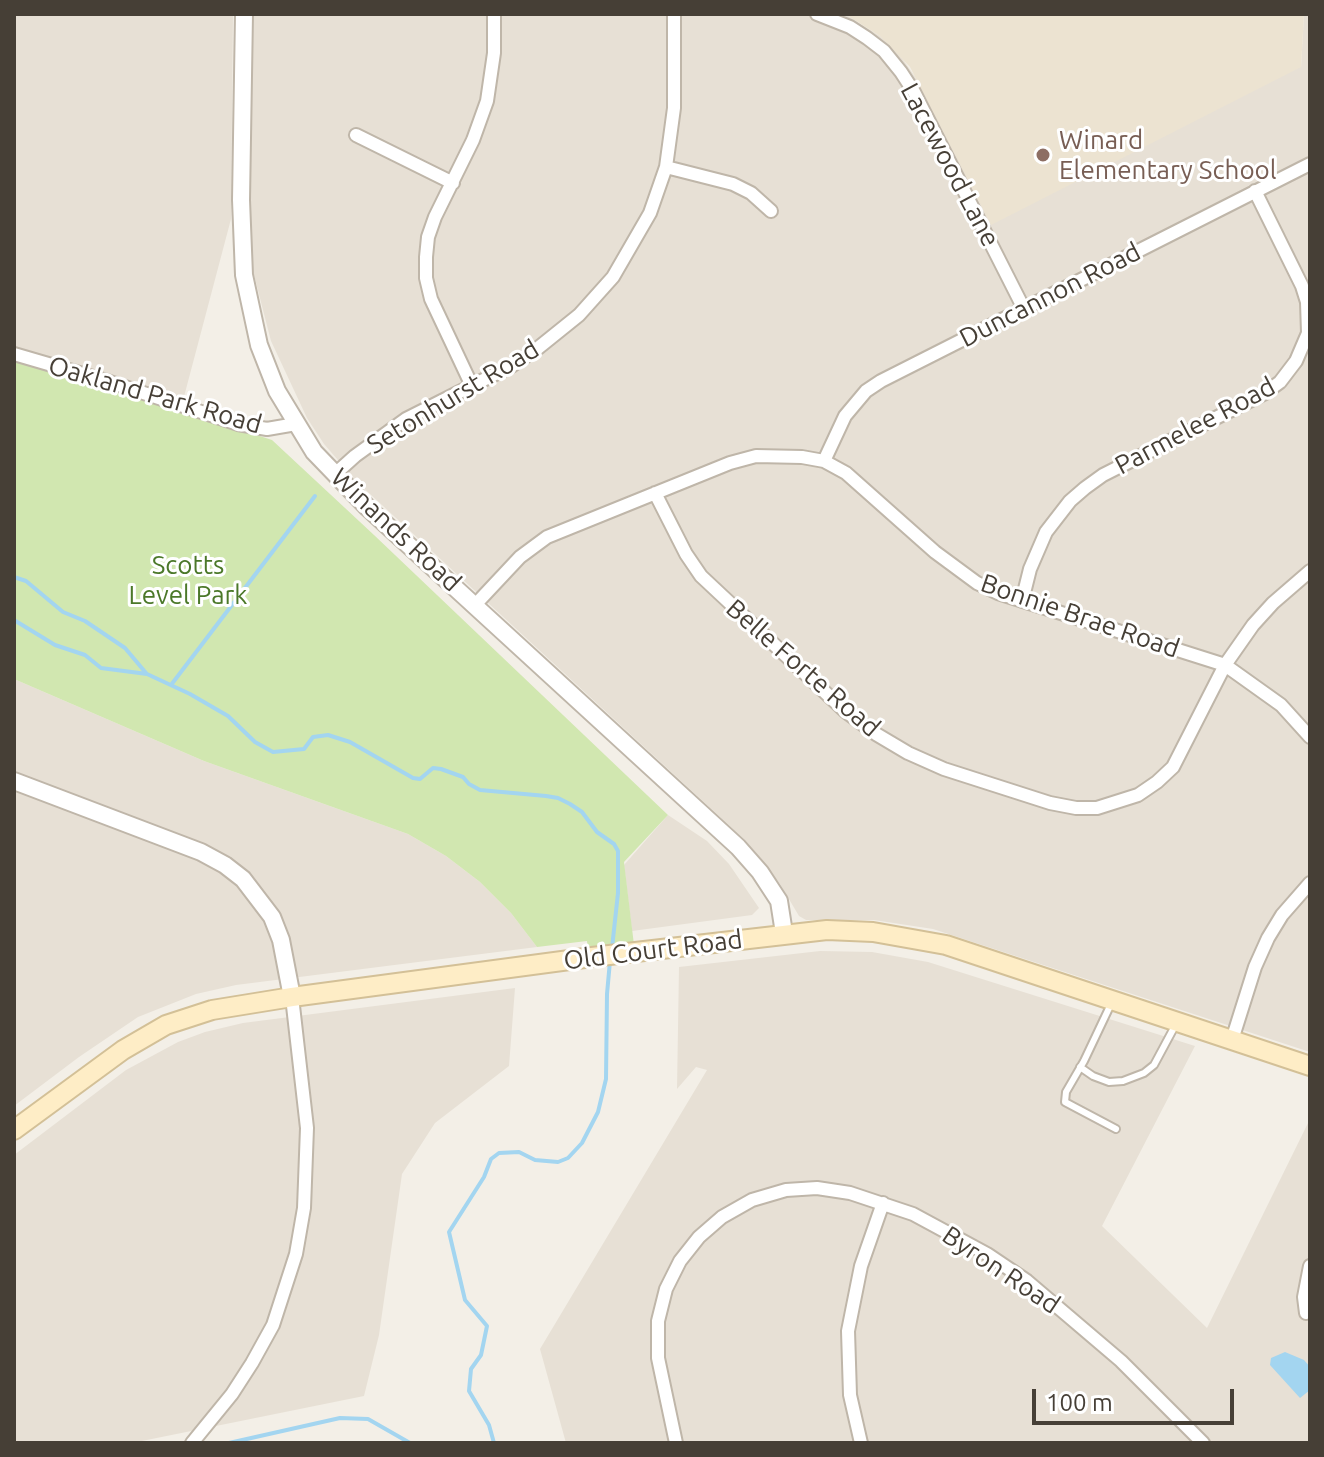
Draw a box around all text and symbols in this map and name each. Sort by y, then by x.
street label: Lacewood Lane [894,78,1006,252]
place label: Winard Elementary School [1059,124,1277,186]
marker: Winard Elementary School [1034,146,1052,164]
street label: Duncannon Road [954,236,1146,354]
street label: Setonhurst Road [361,333,545,461]
street label: Oakland Park Road [45,350,265,440]
street label: Parmelee Road [1110,371,1280,481]
street label: Winands Road [325,462,467,598]
park label: Scotts Level Park [128,549,248,610]
street label: Bonnie Brae Road [977,567,1183,665]
street label: Belle Forte Road [720,593,886,743]
street label: Old Court Road [562,924,744,976]
street label: Byron Road [936,1219,1066,1321]
scale bar [1036,1373,1238,1423]
text: 100 m [1046,1389,1113,1416]

